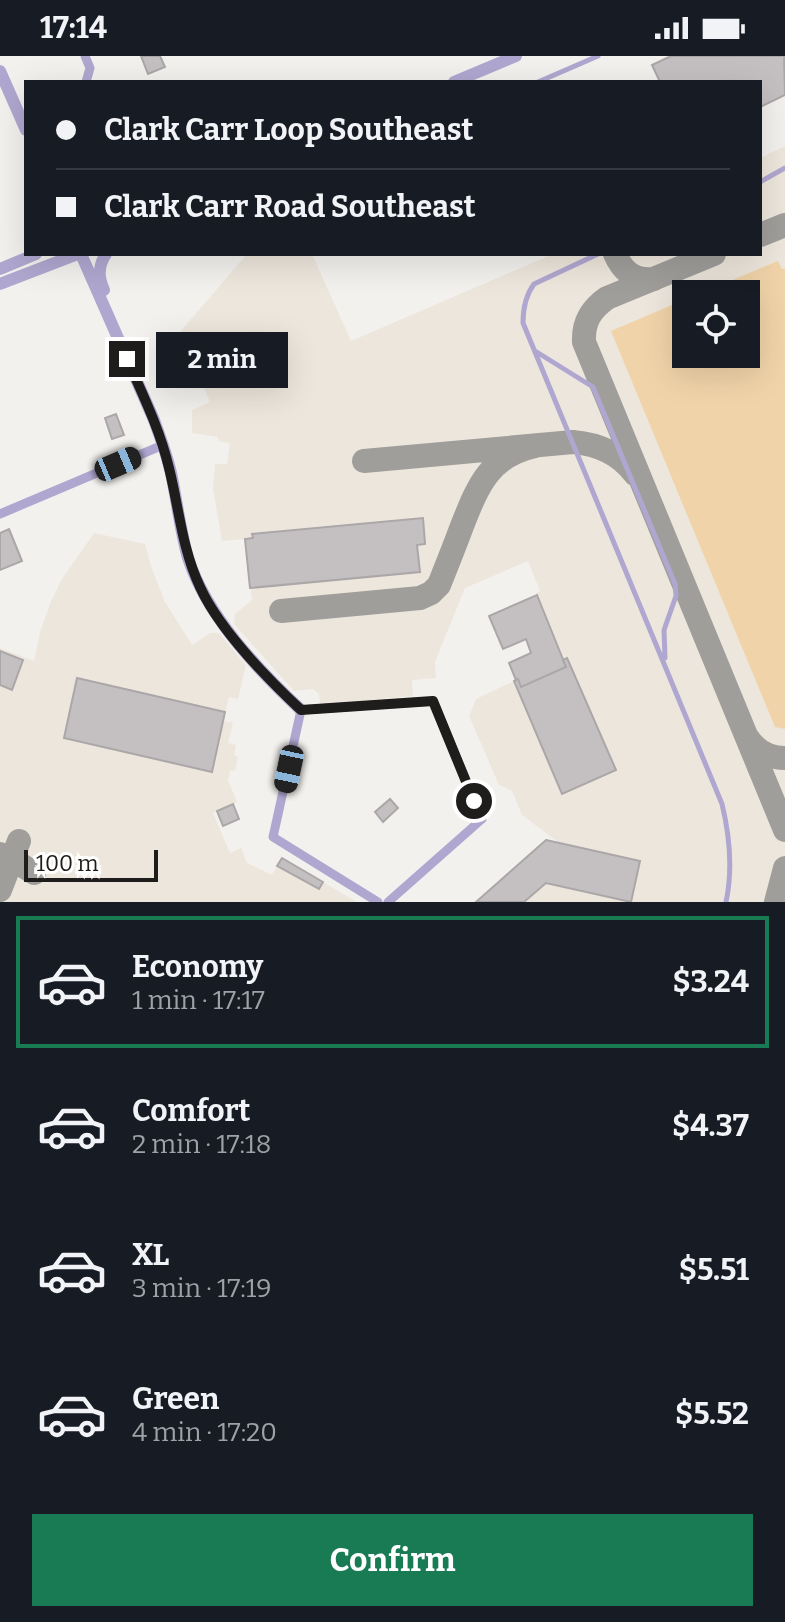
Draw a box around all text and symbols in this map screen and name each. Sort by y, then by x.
text: 17:14 [40,10,107,46]
text: Clark Carr Loop Southeast [104,112,473,148]
text: Clark Carr Road Southeast [104,189,476,225]
map controls [672,280,760,368]
button: locate [672,280,760,368]
callout: 2 min [155,331,287,387]
route end [109,341,145,377]
text: 2 min [187,344,257,375]
car [91,444,145,484]
car [272,743,306,795]
route start [456,783,492,819]
scale bar [24,846,158,882]
text: 100 m [36,850,99,877]
icon: car [36,946,108,1018]
text: Economy [132,949,263,985]
text: $3.24 [672,964,749,1000]
text: 1 min · 17:17 [132,985,265,1016]
icon: car [36,1090,108,1162]
text: Comfort [132,1093,250,1129]
text: $4.37 [672,1108,749,1144]
text: 2 min · 17:18 [132,1129,271,1160]
icon: car [36,1234,108,1306]
text: XL [132,1237,169,1273]
text: $5.51 [679,1252,749,1288]
text: 3 min · 17:19 [132,1273,272,1304]
icon: car [36,1378,108,1450]
text: Green [132,1381,219,1417]
text: $5.52 [675,1396,749,1432]
text: 4 min · 17:20 [132,1417,277,1448]
button: Confirm [32,1514,753,1606]

